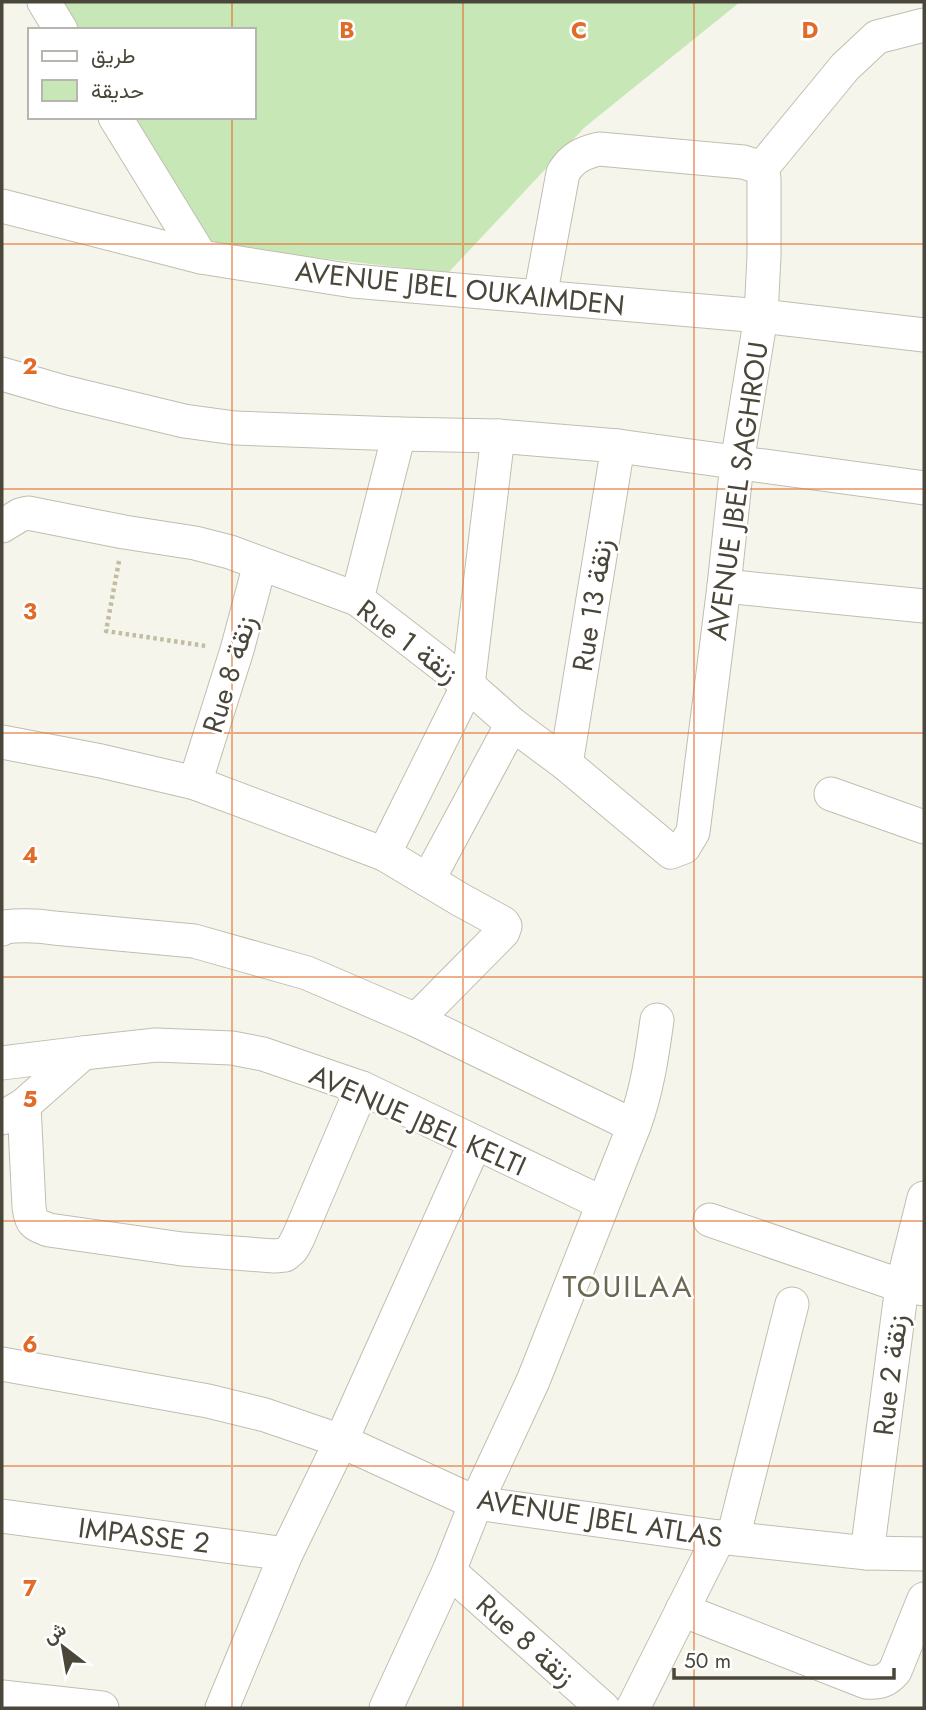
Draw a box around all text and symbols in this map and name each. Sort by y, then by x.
text: B [339,13,355,47]
text: C [571,13,587,47]
text: D [802,13,819,47]
legend [28,28,256,119]
text: طريق [91,41,136,71]
text: حديقة [91,76,144,106]
street label: AVENUE JBEL OUKAIMDEN [293,251,627,326]
street label: AVENUE JBEL SAGHROU [696,339,779,643]
text: 2 [22,349,38,383]
street label: Rue 13 زنقة [562,536,623,674]
street label: Rue 1 زنقة [348,589,467,693]
text: 3 [23,594,37,628]
street label: Rue 8 زنقة [192,610,267,738]
text: 4 [22,838,38,872]
street label: AVENUE JBEL KELTI [303,1054,533,1187]
text: 5 [23,1082,37,1116]
district label: TOUILAA [562,1265,694,1308]
street label: Rue 2 زنقة [863,1312,918,1438]
text: 6 [22,1327,38,1361]
street label: AVENUE JBEL ATLAS [474,1479,726,1558]
street label: IMPASSE 2 [76,1507,212,1564]
text: 7 [23,1571,37,1605]
street label: Rue 8 زنقة [467,1585,584,1696]
north arrow [28,1612,98,1682]
text: ش [38,1615,71,1650]
scale bar [674,1636,894,1680]
text: 50 m [684,1646,731,1676]

